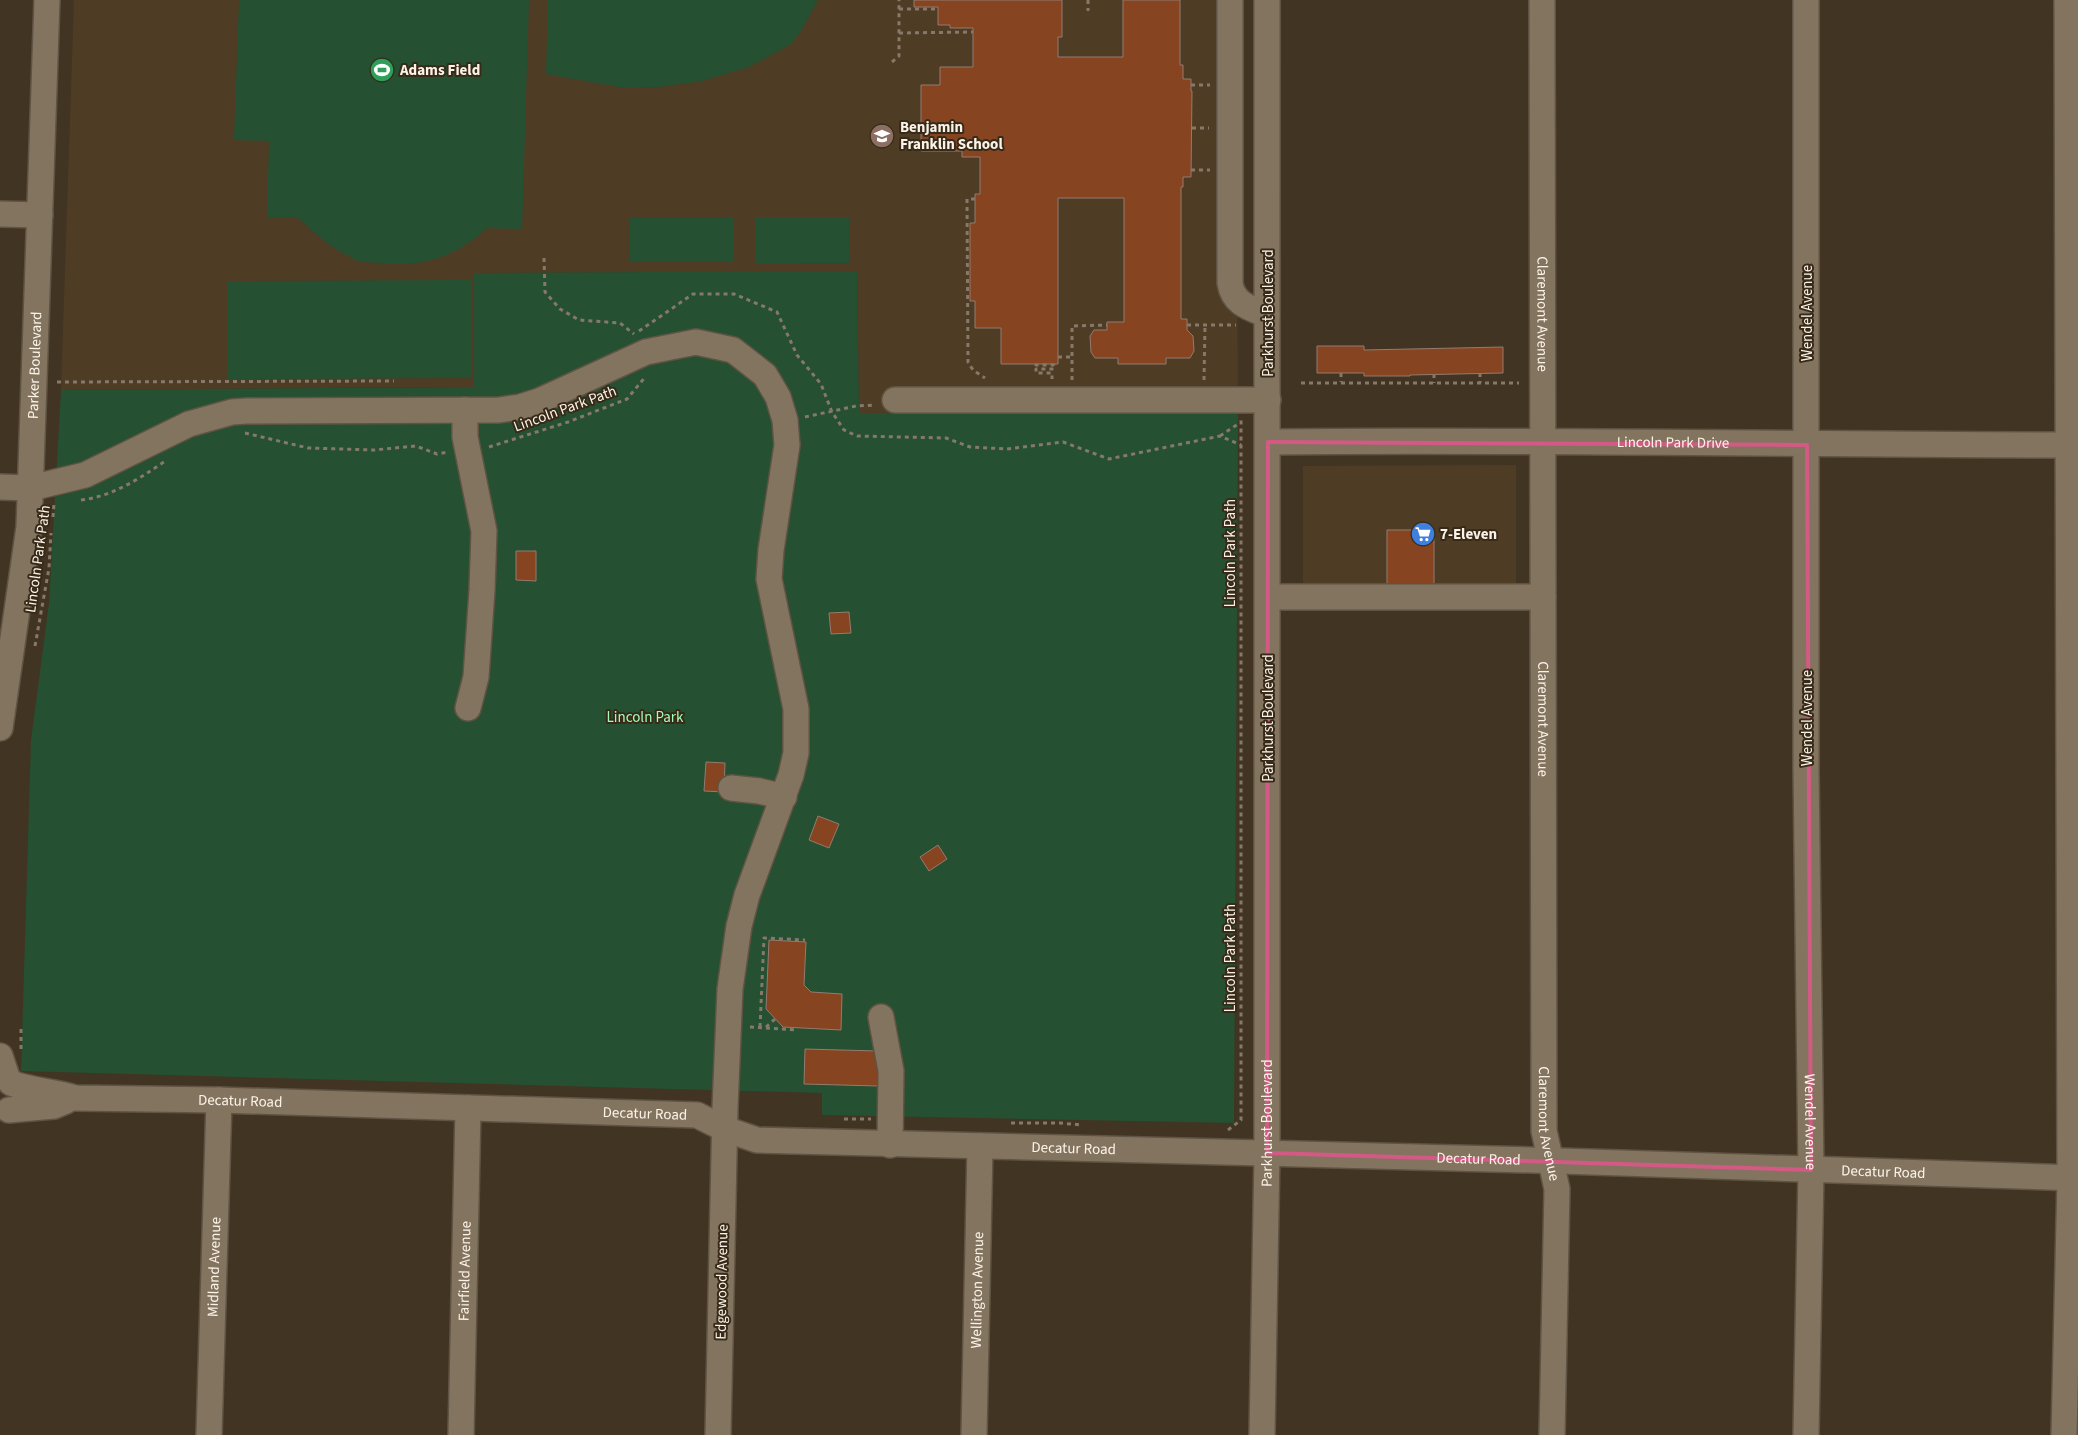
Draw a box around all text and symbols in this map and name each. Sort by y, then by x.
sports icon: Adams Field [369,57,395,83]
place label: Adams Field [399,60,480,81]
place label: Benjamin Franklin School [900,117,1003,155]
school or university icon: Benjamin Franklin School [869,123,895,149]
street label: Parkhurst Boulevard [1258,249,1279,377]
street label: Claremont Avenue [1532,256,1553,372]
street label: Wendel Avenue [1797,265,1818,361]
street label: Parker Boulevard [22,311,47,419]
street label: Lincoln Park Path [510,381,620,437]
street label: Lincoln Park Drive [1617,431,1729,453]
street label: Lincoln Park Path [1220,499,1241,607]
street label: Lincoln Park Path [20,504,56,614]
supermarket icon: 7-Eleven [1410,521,1436,547]
place label: 7-Eleven [1440,524,1497,545]
street label: Parkhurst Boulevard [1258,654,1279,782]
street label: Claremont Avenue [1533,661,1554,777]
street label: Wendel Avenue [1797,670,1818,766]
park label: Lincoln Park [607,707,684,728]
street label: Lincoln Park Path [1220,904,1241,1012]
street label: Parkhurst Boulevard [1256,1059,1278,1187]
street label: Claremont Avenue [1533,1066,1565,1183]
street label: Wendel Avenue [1799,1074,1822,1170]
street label: Decatur Road [198,1089,283,1112]
street label: Decatur Road [602,1102,688,1125]
street label: Decatur Road [1031,1137,1116,1160]
street label: Decatur Road [1436,1147,1521,1170]
street label: Decatur Road [1841,1160,1926,1183]
street label: Midland Avenue [202,1217,226,1317]
street label: Fairfield Avenue [453,1221,476,1321]
street label: Edgewood Avenue [710,1224,734,1340]
street label: Wellington Avenue [965,1231,989,1349]

